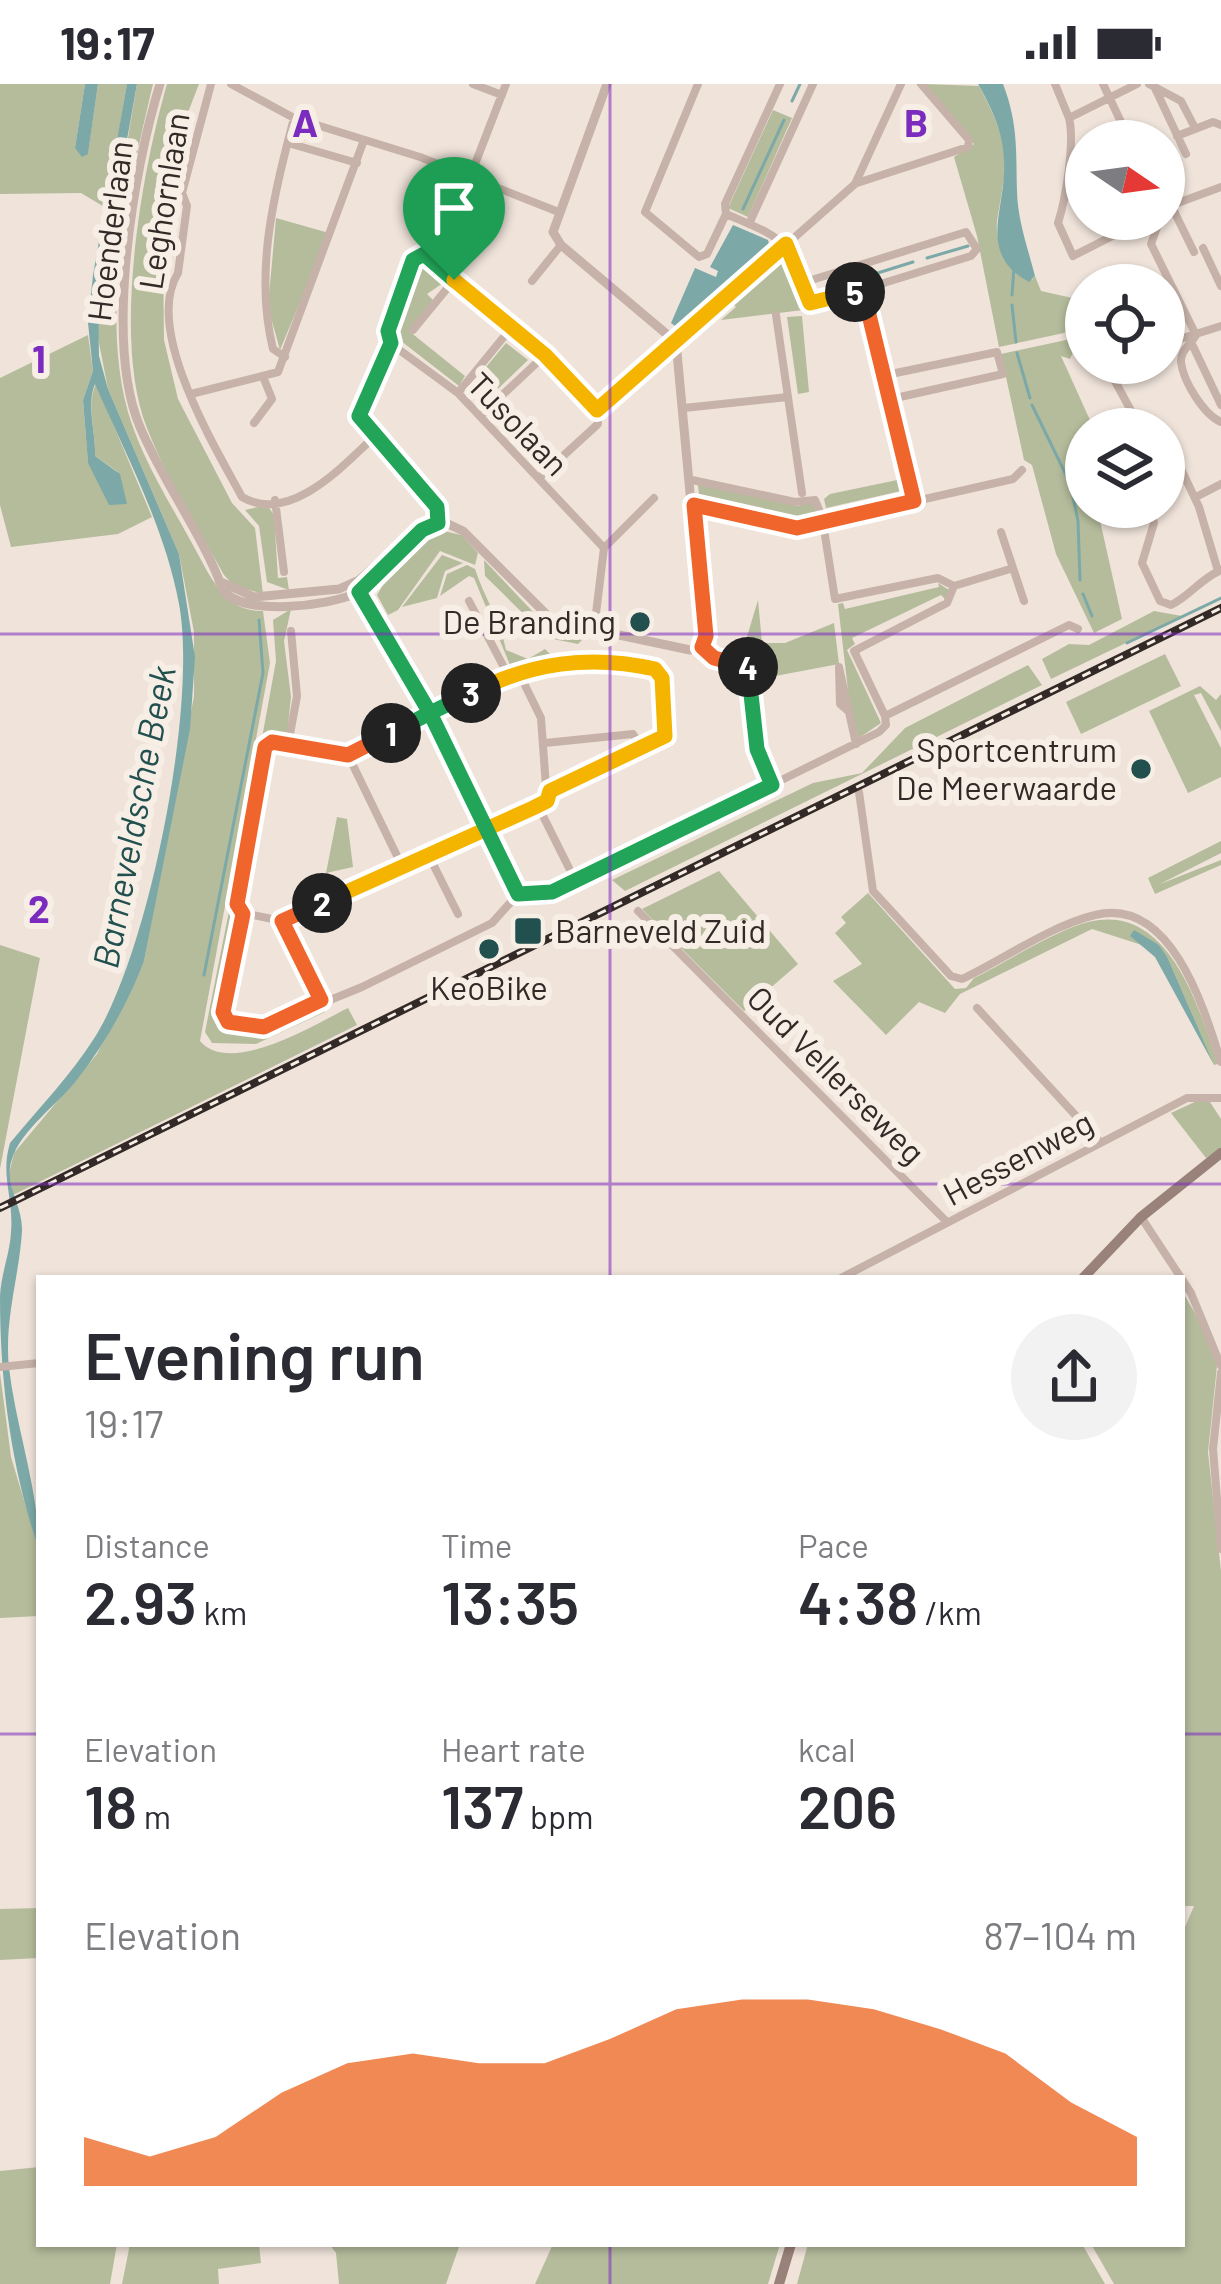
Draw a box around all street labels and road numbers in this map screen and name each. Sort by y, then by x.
street label: Leghornlaan [129,110,197,292]
street label: Hoenderlaan [78,138,140,323]
street label: Tusolaan [460,363,578,483]
street label: Oud Vellerseweg [740,977,934,1171]
street label: Hessenweg [936,1101,1099,1213]

